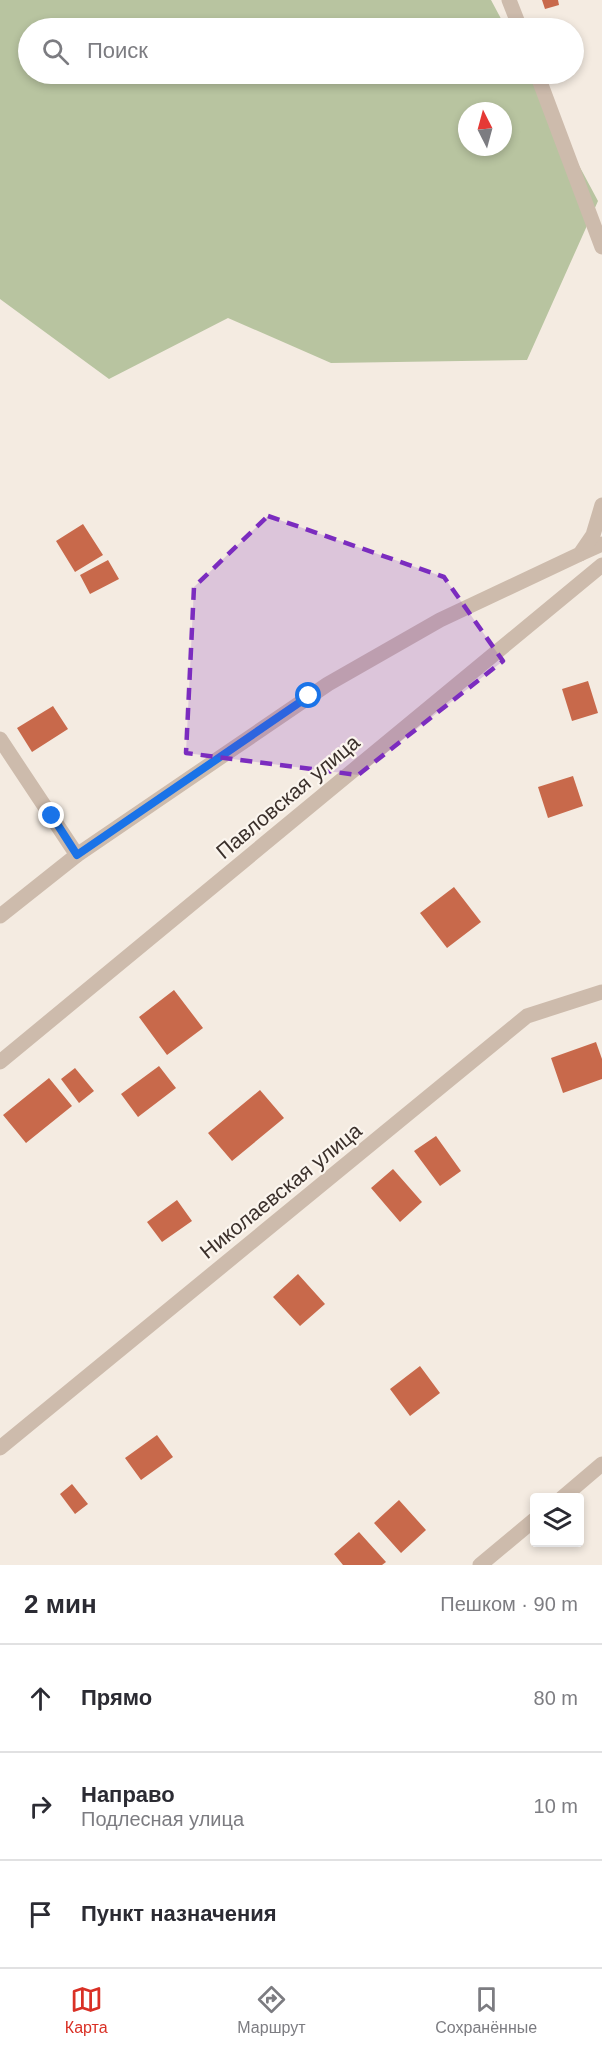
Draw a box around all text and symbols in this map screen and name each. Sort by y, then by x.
search box [18,18,584,84]
icon: search [39,35,72,68]
text: Поиск [87,38,148,63]
north arrow [458,102,512,156]
route start [295,682,321,708]
street label: Павловская улица [212,730,364,863]
route end [38,802,64,828]
street label: Николаевская улица [195,1118,366,1263]
map controls [530,1493,584,1547]
button: layers [530,1493,584,1547]
text: 2 мин [24,1589,97,1619]
text: Пешком · 90 m [440,1593,578,1615]
icon: ahead [24,1682,57,1715]
text: Прямо [81,1685,152,1710]
text: 80 m [534,1687,578,1709]
text: Направо [81,1782,175,1807]
icon: right [24,1790,57,1823]
text: 10 m [534,1795,578,1817]
text: Подлесная улица [81,1808,244,1830]
icon: arrive [24,1898,57,1931]
text: Пункт назначения [81,1901,277,1926]
tab: Карта [65,1983,108,2037]
tab: Маршрут [237,1983,306,2037]
tab: Сохранённые [435,1983,537,2037]

